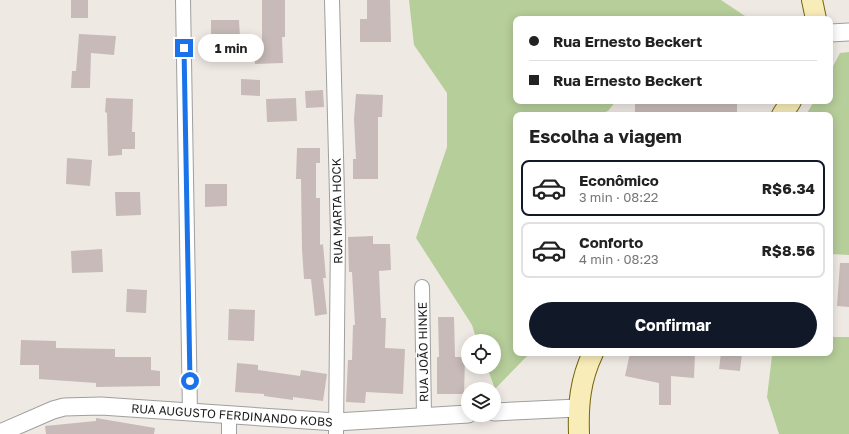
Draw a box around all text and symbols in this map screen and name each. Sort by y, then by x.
text: Rua Ernesto Beckert [553,32,702,50]
callout: 1 min [198,34,264,62]
route end [175,39,193,57]
text: 1 min [215,40,247,56]
text: Rua Ernesto Beckert [553,71,702,89]
text: Escolha a viagem [529,125,682,147]
street label: RUA MARTA HOCK [329,158,345,264]
icon: car [531,170,567,206]
text: Econômico [579,171,659,189]
text: R$6.34 [762,179,815,197]
text: 3 min · 08:22 [579,189,658,205]
icon: car [531,232,567,268]
text: Conforto [579,233,643,251]
text: R$8.56 [761,241,815,259]
text: 4 min · 08:23 [579,251,659,267]
street label: RUA JOÃO HINKE [415,302,431,402]
button: Confirmar [529,302,817,348]
map controls [461,334,501,422]
button: locate [461,334,501,374]
route start [181,372,199,390]
button: layers [461,382,501,422]
street label: RUA AUGUSTO FERDINANDO KOBS [131,400,333,430]

